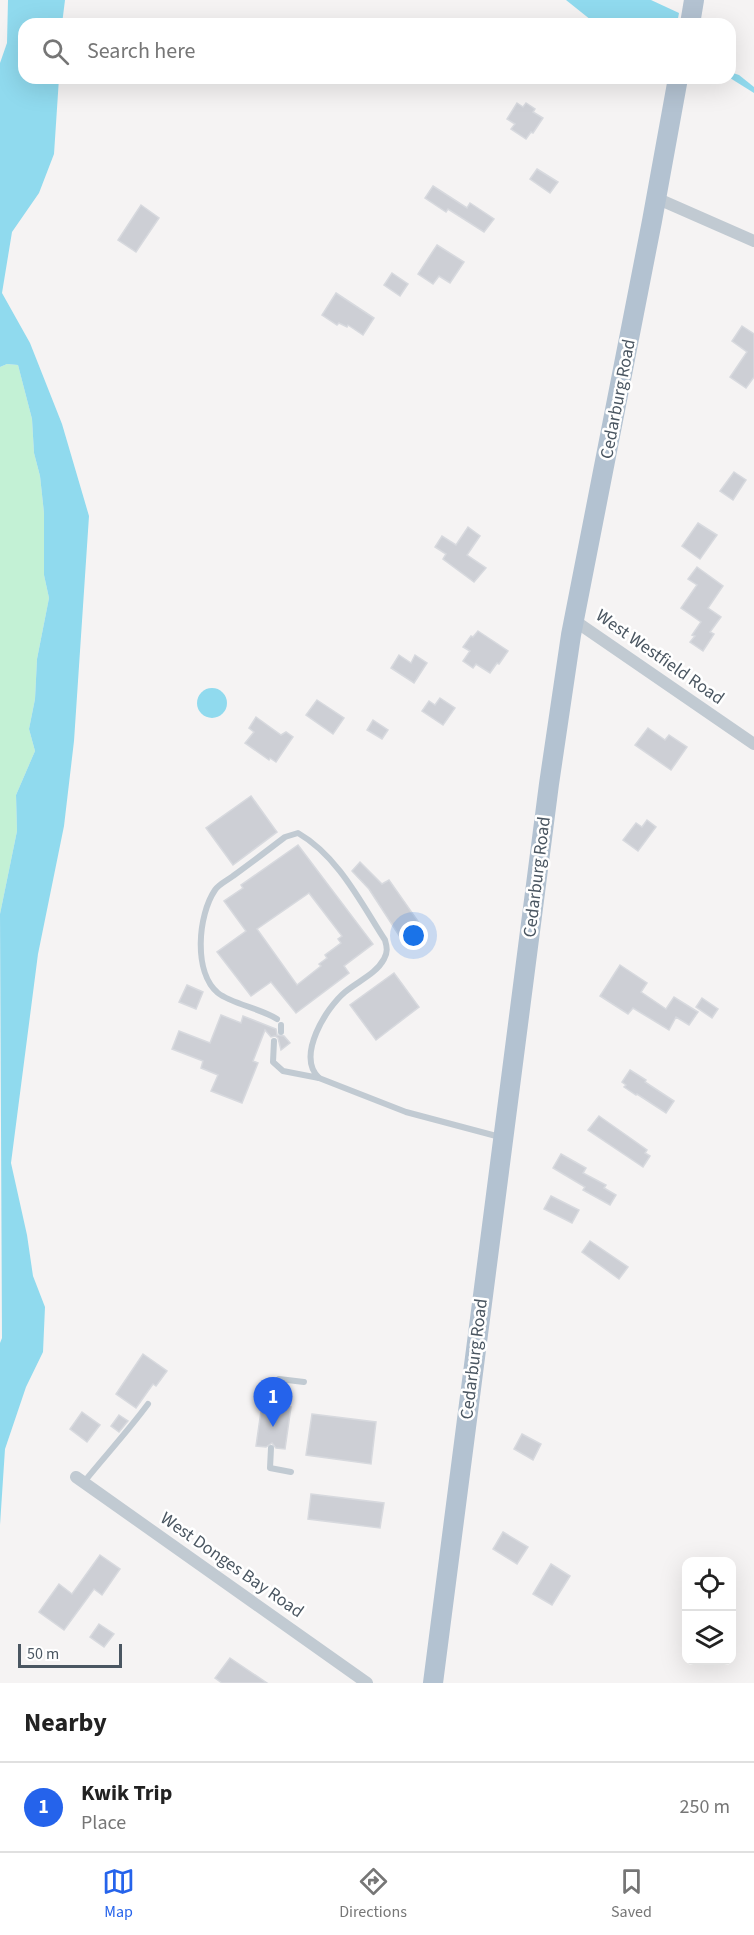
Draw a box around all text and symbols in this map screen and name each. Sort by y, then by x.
search box [18,18,736,84]
icon: search [39,35,72,68]
text: Search here [87,35,195,67]
street label: Cedarburg Road [594,337,642,461]
street label: West Westfield Road [591,603,729,711]
street label: Cedarburg Road [517,815,557,939]
your location [399,921,428,950]
street label: Cedarburg Road [454,1297,494,1421]
pin: 1 [254,1378,292,1427]
street label: West Donges Bay Road [155,1506,309,1624]
map controls [682,1557,736,1665]
button: locate [682,1557,736,1611]
button: layers [682,1611,736,1665]
scale bar [18,1641,122,1668]
text: 50 m [27,1643,59,1665]
text: Nearby [24,1704,107,1741]
text: Kwik Trip [81,1777,172,1809]
text: 1 [38,1793,49,1821]
text: 250 m [680,1793,730,1821]
text: Place [81,1809,126,1837]
tab: Map [102,1865,135,1923]
tab: Directions [339,1865,407,1923]
tab: Saved [611,1865,652,1923]

